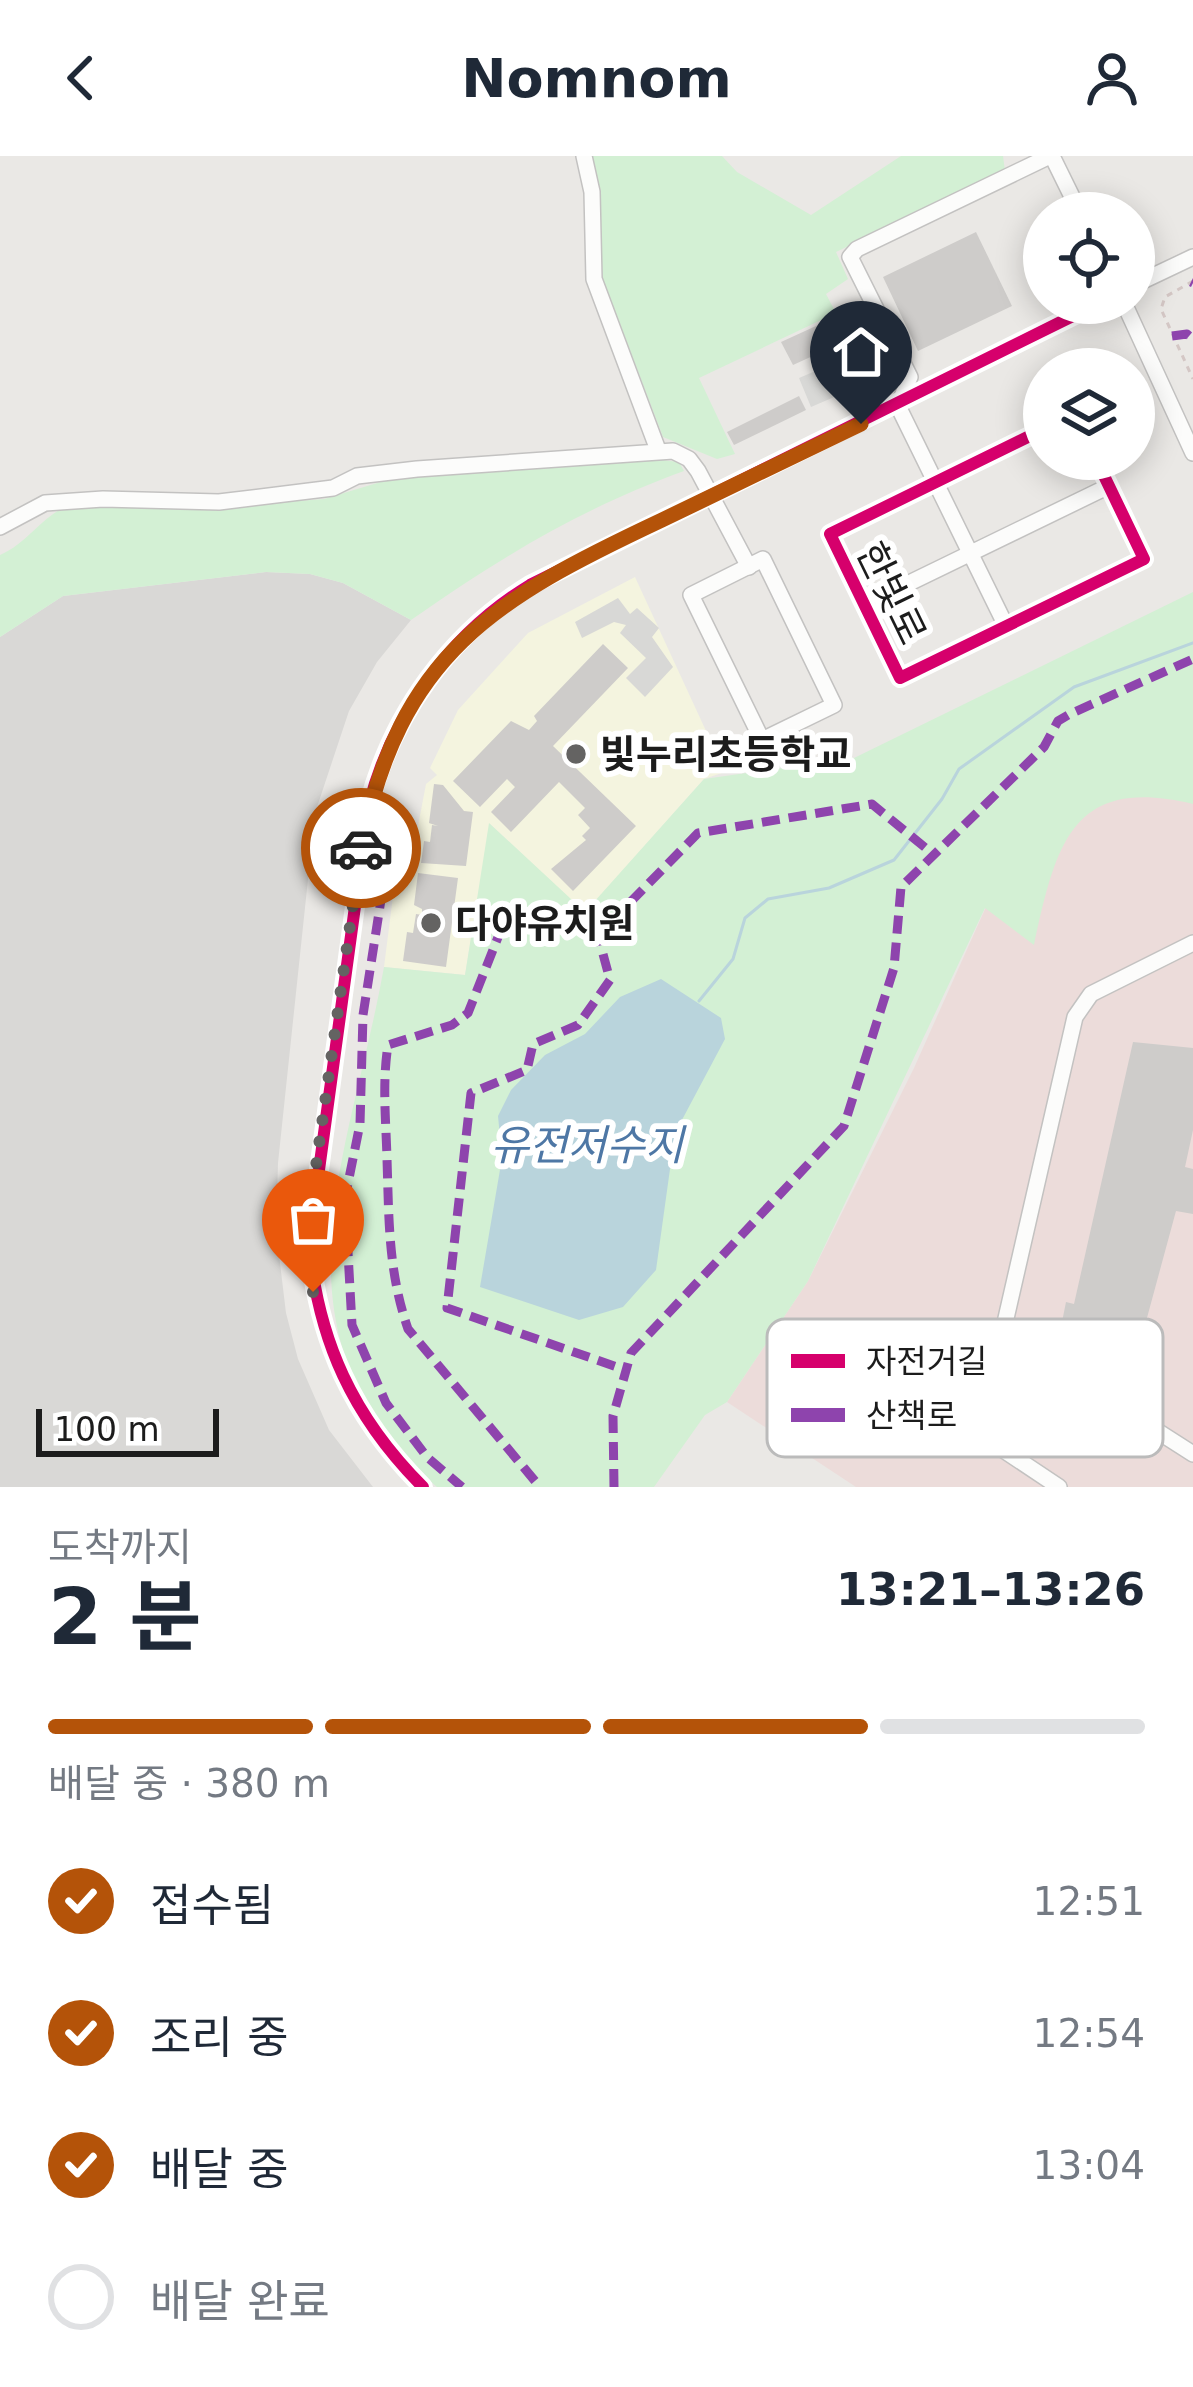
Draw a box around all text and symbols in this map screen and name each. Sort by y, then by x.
icon: back [48,45,114,111]
icon: person [1079,45,1145,111]
text: Nomnom [461,47,732,110]
map controls [1023,192,1155,480]
button: locate [1023,192,1155,324]
pin [810,301,912,424]
icon: home [828,319,894,385]
button: layers [1023,348,1155,480]
street label: 한빛로 [848,535,935,651]
place label: 빛누리초등학교 [600,732,851,777]
marker: 빛누리초등학교 [563,741,589,767]
courier [301,788,421,908]
icon: car [328,815,394,881]
place label: 다야유치원 [455,901,634,946]
marker: 다야유치원 [418,910,444,936]
water label: 유전저수지 [490,1121,687,1170]
pin [262,1169,364,1292]
icon: bag [280,1187,346,1253]
legend [767,1319,1163,1457]
text: 자전거길 [866,1342,987,1381]
text: 산책로 [866,1396,957,1435]
scale bar [36,1403,219,1456]
text: 100 m [54,1410,160,1449]
text: 도착까지 [48,1525,192,1570]
text: 13:21–13:26 [836,1563,1145,1616]
text: 2 분 [48,1572,201,1662]
text: 배달 중 · 380 m [48,1761,330,1806]
icon: check [48,1868,114,1934]
text: 접수됨 [150,1879,274,1932]
text: 12:51 [1033,1879,1145,1924]
icon: check [48,2000,114,2066]
text: 조리 중 [150,2011,289,2064]
text: 12:54 [1033,2011,1145,2056]
icon: check [48,2132,114,2198]
text: 배달 중 [150,2143,289,2196]
text: 13:04 [1033,2143,1145,2188]
text: 배달 완료 [150,2275,330,2328]

